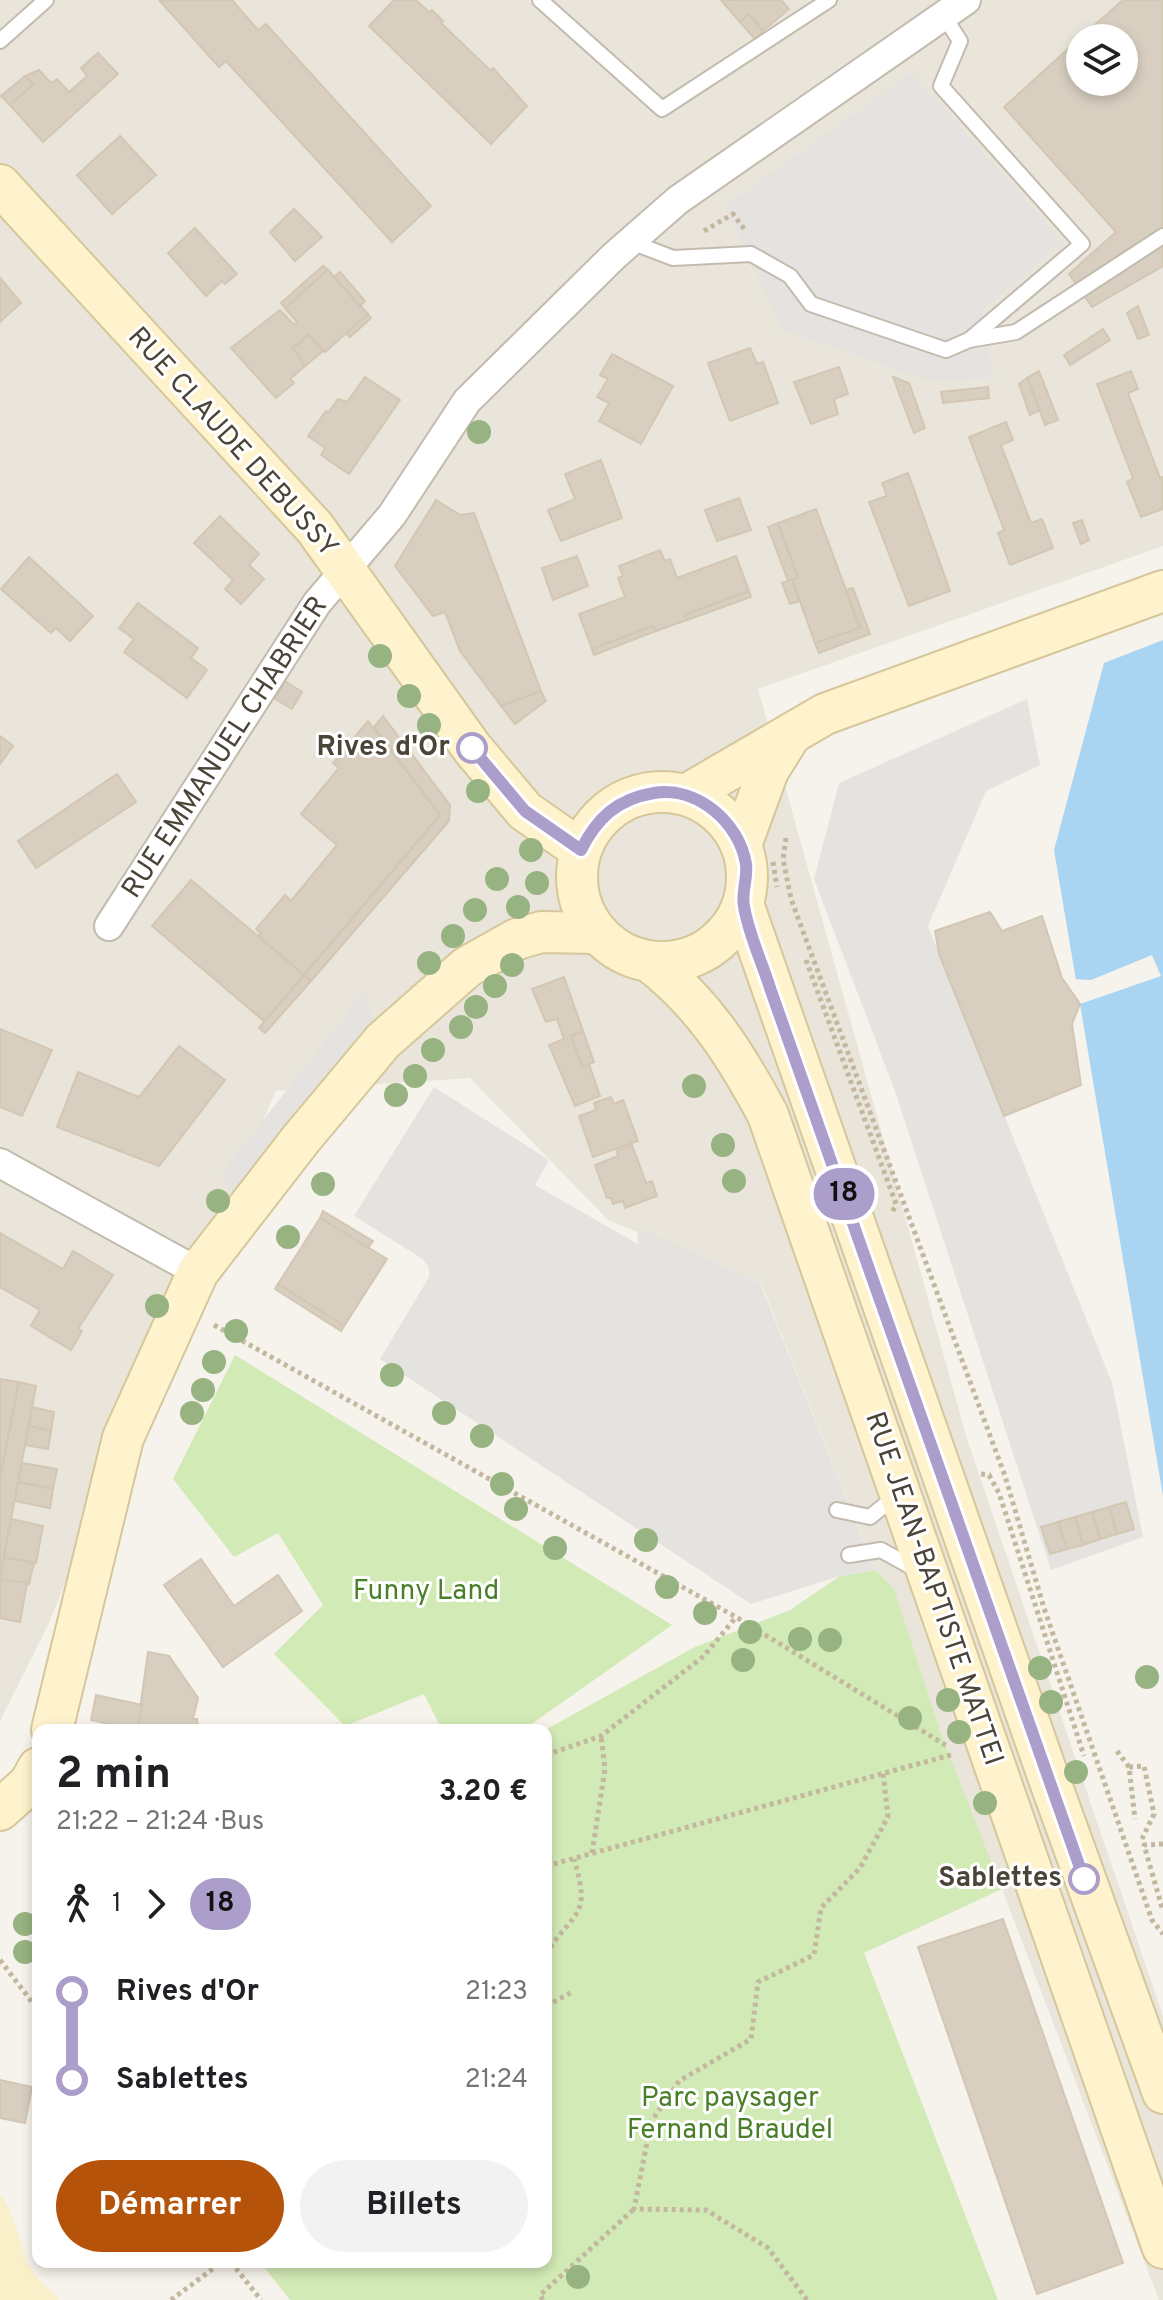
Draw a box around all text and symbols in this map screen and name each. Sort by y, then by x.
map controls [1066,24,1138,96]
button: layers [1066,24,1138,96]
street label: RUE CLAUDE DEBUSSY [119,320,345,566]
street label: RUE EMMANUEL CHABRIER [115,590,337,906]
place label: Rives d'Or [316,730,450,766]
marker: Rives d'Or [457,733,487,763]
line badge: 18 [808,1168,880,1220]
text: 18 [830,1176,858,1212]
street label: RUE JEAN-BAPTISTE MATTEI [855,1407,1011,1771]
park label: Funny Land [353,1574,499,1610]
text: 2 min [56,1748,171,1804]
text: 3.20 € [439,1774,528,1811]
text: 21:22 – 21:24 · Bus [56,1806,264,1839]
place label: Sablettes [938,1861,1062,1897]
marker: Sablettes [1069,1864,1099,1894]
icon: walk [56,1882,100,1926]
icon: forward [134,1882,178,1926]
text: 18 [206,1886,235,1922]
text: 1 [112,1888,122,1921]
text: Rives d'Or [116,1974,259,2011]
text: 21:23 [465,1976,528,2009]
text: Sablettes [116,2062,249,2099]
text: 21:24 [465,2064,528,2097]
park label: Parc paysager Fernand Braudel [627,2081,833,2149]
button: Démarrer [56,2160,284,2252]
button: Billets [300,2160,528,2252]

